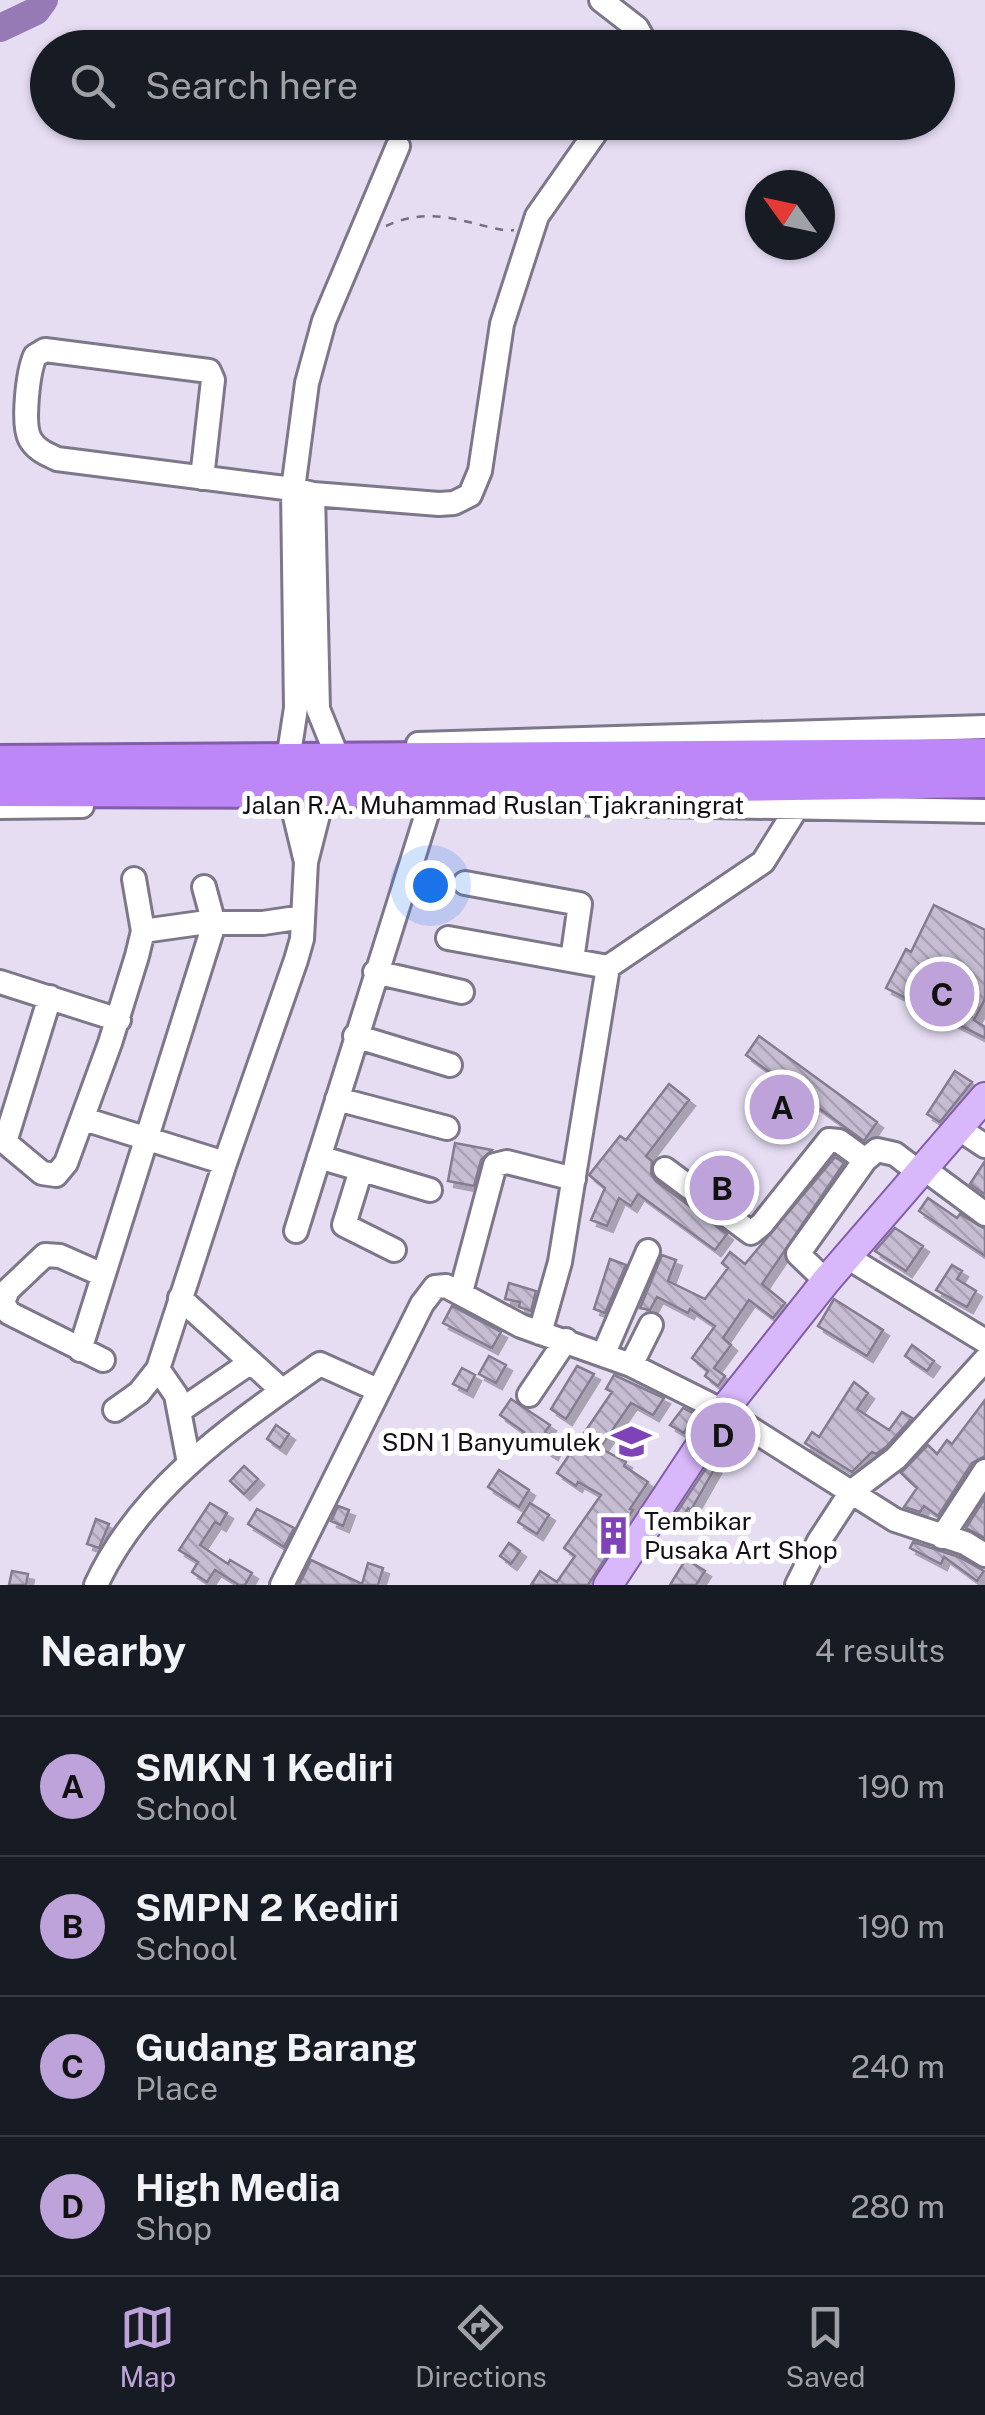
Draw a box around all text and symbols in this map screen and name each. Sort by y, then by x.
search box [30,30,955,140]
icon: search [65,58,120,113]
text: Search here [145,63,358,108]
north arrow [745,170,835,260]
street label: Jalan R.A. Muhammad Ruslan Tjakraningrat [242,790,744,820]
your location [405,860,456,911]
pin: C [910,956,974,1032]
pin: A [750,1070,814,1144]
pin: B [690,1150,754,1226]
pin: D [690,1398,756,1472]
school or university icon: SDN 1 Banyumulek [610,1421,652,1463]
place label: SDN 1 Banyumulek [382,1427,601,1457]
place label: Tembikar Pusaka Art Shop [644,1506,838,1565]
building icon: Tembikar Pusaka Art Shop [593,1514,635,1556]
text: Nearby [40,1626,186,1675]
text: 4 results [815,1632,945,1669]
text: SMKN 1 Kediri [135,1745,394,1790]
text: A [61,1768,84,1805]
text: 190 m [857,1768,945,1805]
text: School [135,1790,238,1827]
text: SMPN 2 Kediri [135,1885,399,1930]
text: B [62,1908,83,1945]
text: 190 m [857,1908,945,1945]
text: School [135,1930,238,1967]
text: Gudang Barang [135,2025,417,2070]
text: C [61,2048,84,2085]
text: 240 m [851,2048,945,2085]
text: Place [135,2070,218,2107]
text: High Media [135,2165,340,2210]
text: D [61,2188,84,2225]
text: 280 m [850,2188,945,2225]
text: Shop [135,2210,212,2247]
tab: Map [119,2300,176,2393]
tab: Directions [415,2300,547,2393]
tab: Saved [785,2300,866,2393]

